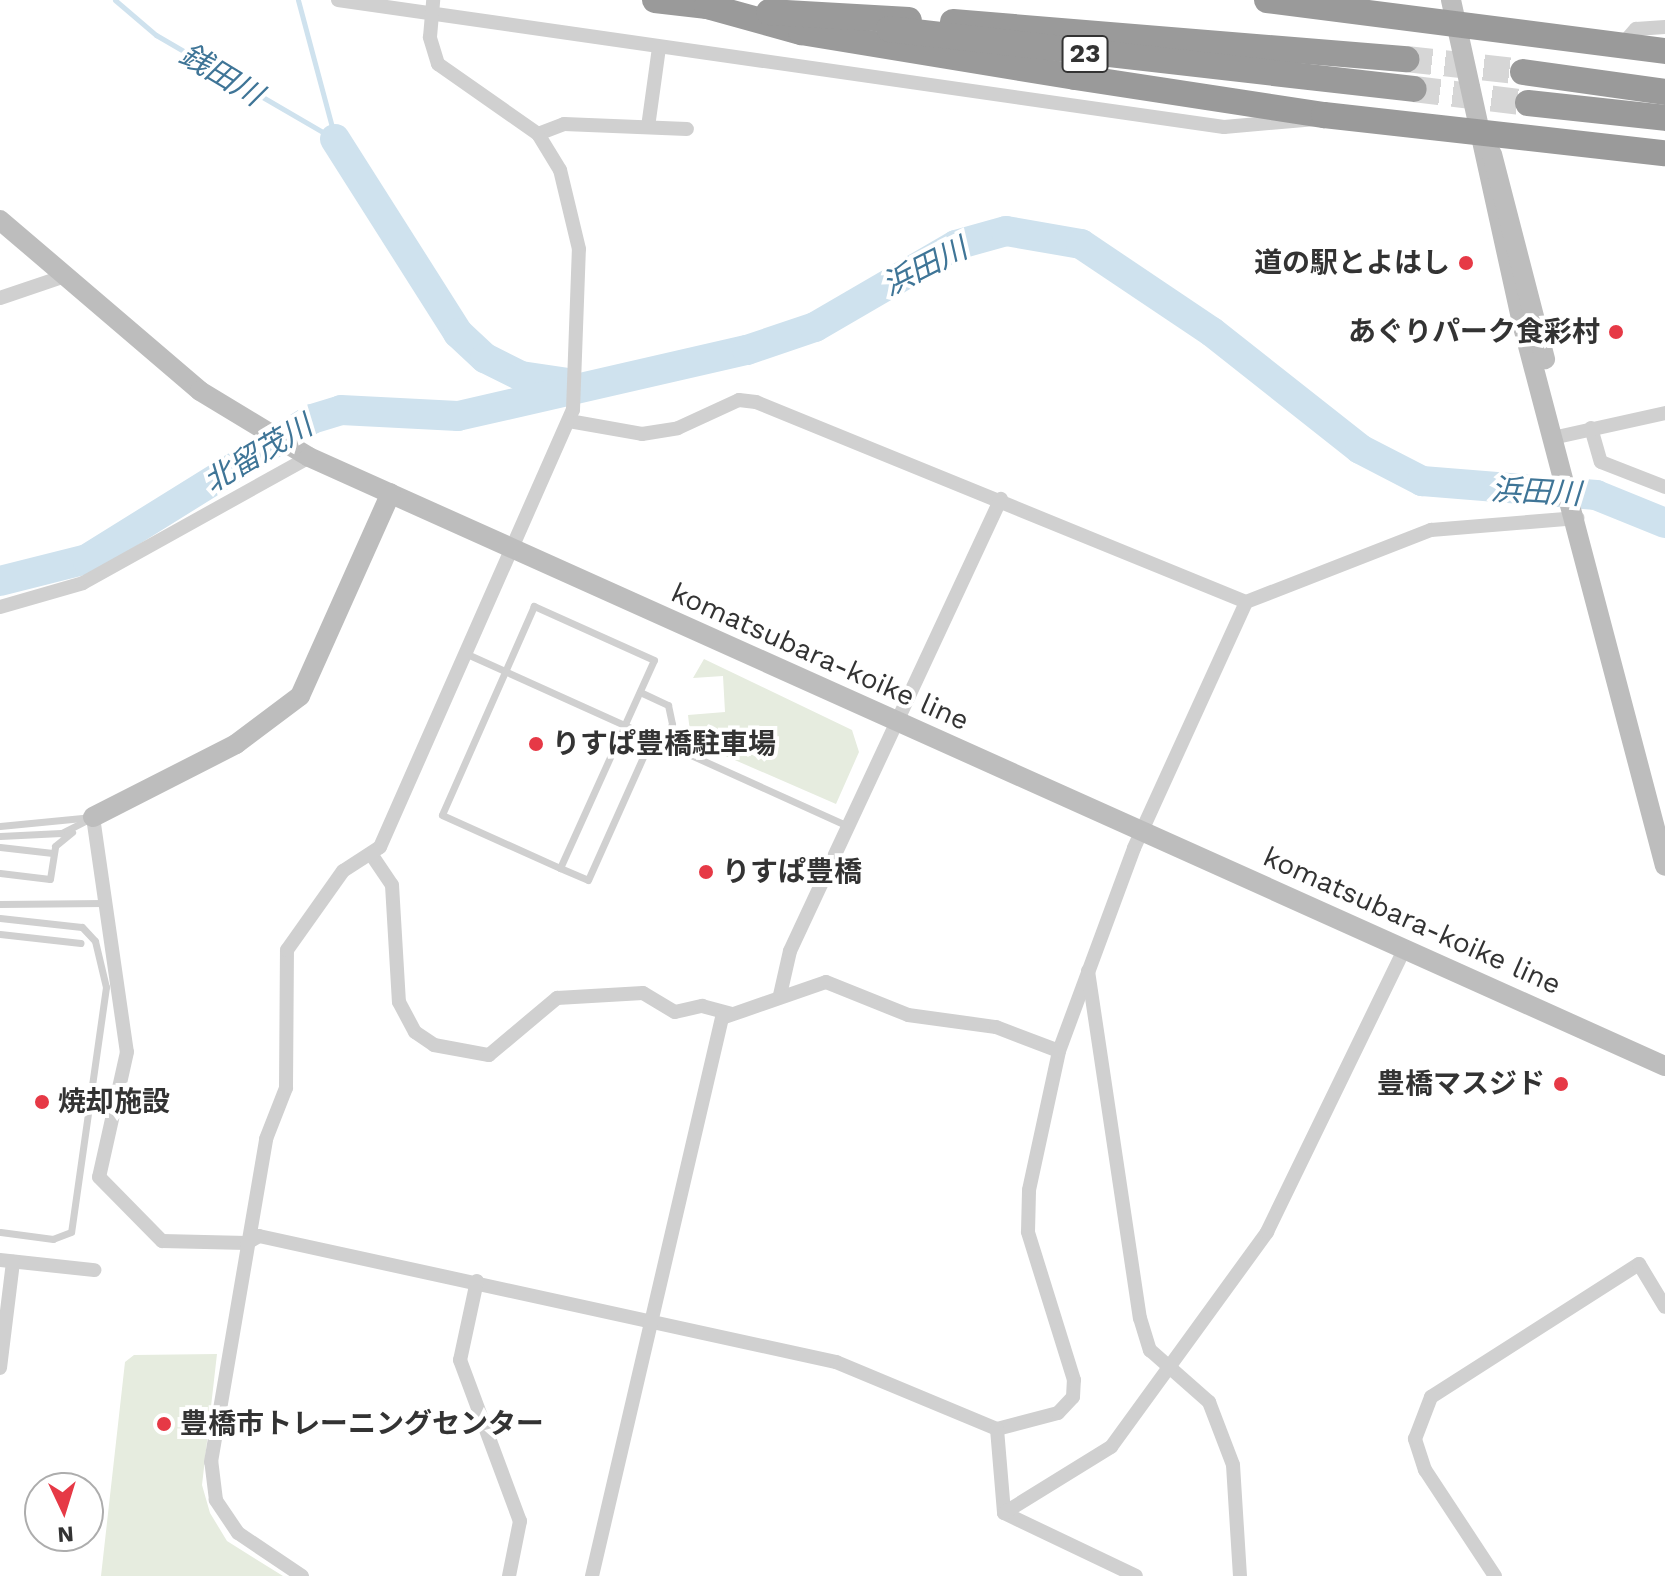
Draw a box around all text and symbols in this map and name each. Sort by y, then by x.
road number: 23 [1061,32,1109,76]
water label: 銭田川 [173,36,269,114]
water label: 浜田川 [877,231,973,303]
place label: 道の駅とよはし [1254,246,1450,280]
marker: 道の駅とよはし [1457,254,1475,272]
place label: あぐりパーク食彩村 [1348,315,1600,349]
marker: あぐりパーク食彩村 [1607,323,1625,341]
water label: 北留茂川 [197,408,319,500]
water label: 浜田川 [1490,472,1582,512]
street label: komatsubara-koike line [666,576,974,738]
place label: りすぱ豊橋駐車場 [552,727,776,761]
marker: りすぱ豊橋駐車場 [527,735,545,753]
street label: komatsubara-koike line [1258,840,1566,1002]
place label: りすぱ豊橋 [722,855,862,889]
marker: りすぱ豊橋 [697,863,715,881]
place label: 豊橋マスジド [1377,1067,1545,1101]
marker: 豊橋マスジド [1552,1075,1570,1093]
place label: 焼却施設 [58,1085,170,1119]
marker: 焼却施設 [33,1093,51,1111]
place label: 豊橋市トレーニングセンター [180,1407,544,1441]
marker: 豊橋市トレーニングセンター [155,1415,173,1433]
north arrow [24,1472,104,1552]
text: N [57,1521,75,1547]

